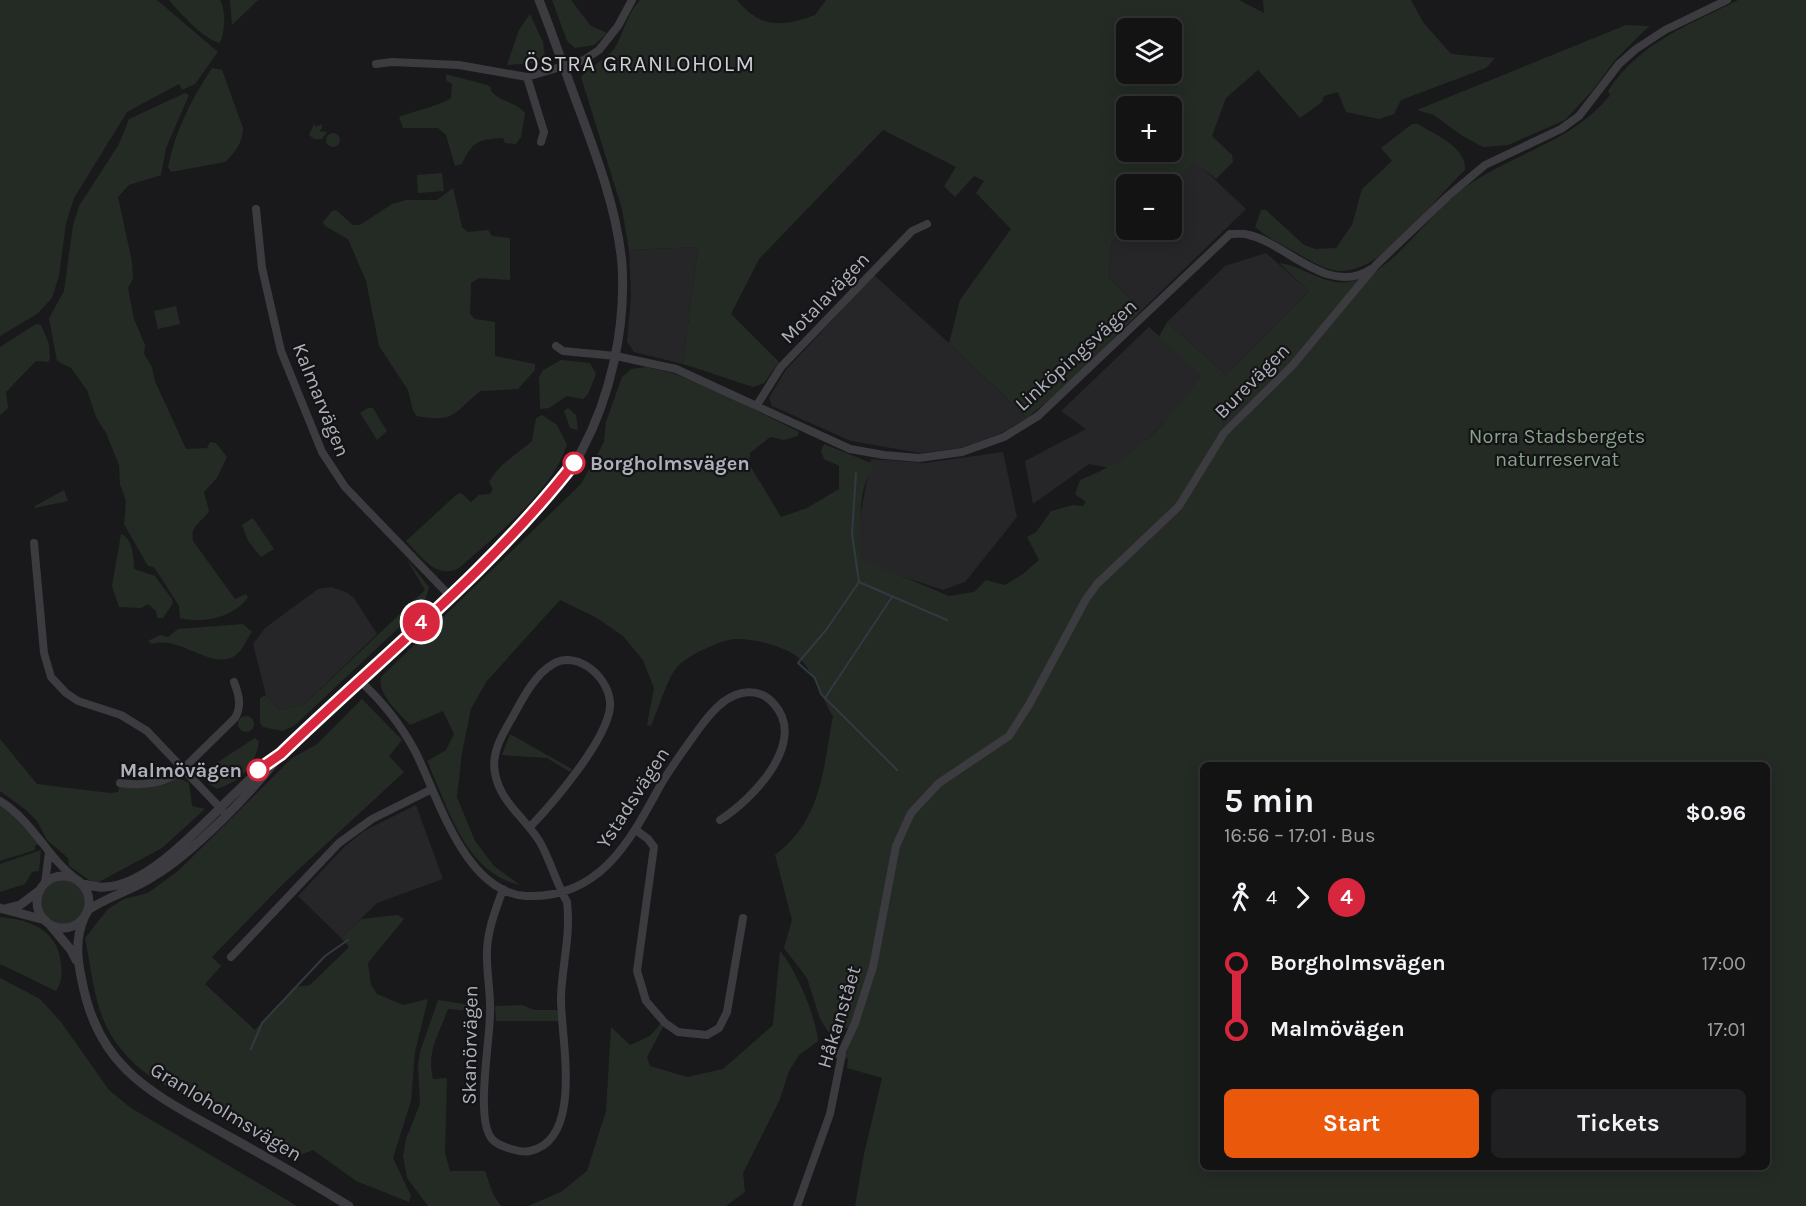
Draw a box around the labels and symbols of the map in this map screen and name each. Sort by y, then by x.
district label: ÖSTRA GRANLOHOLM [524,51,756,77]
street label: Motalavägen [776,248,874,348]
street label: Linköpingsvägen [1010,294,1142,416]
street label: Burevägen [1210,339,1294,423]
street label: Kalmarvägen [288,340,354,460]
park label: Norra Stadsbergets naturreservat [1469,425,1645,471]
marker: Borgholmsvägen [563,452,585,474]
place label: Borgholmsvägen [590,452,750,475]
line badge: 4 [402,602,440,642]
street label: Ystadsvägen [592,743,674,853]
place label: Malmövägen [120,759,242,782]
marker: Malmövägen [247,759,269,781]
street label: Håkanstået [813,963,866,1071]
street label: Skanörvägen [457,985,483,1105]
street label: Granloholmsvägen [146,1058,306,1166]

